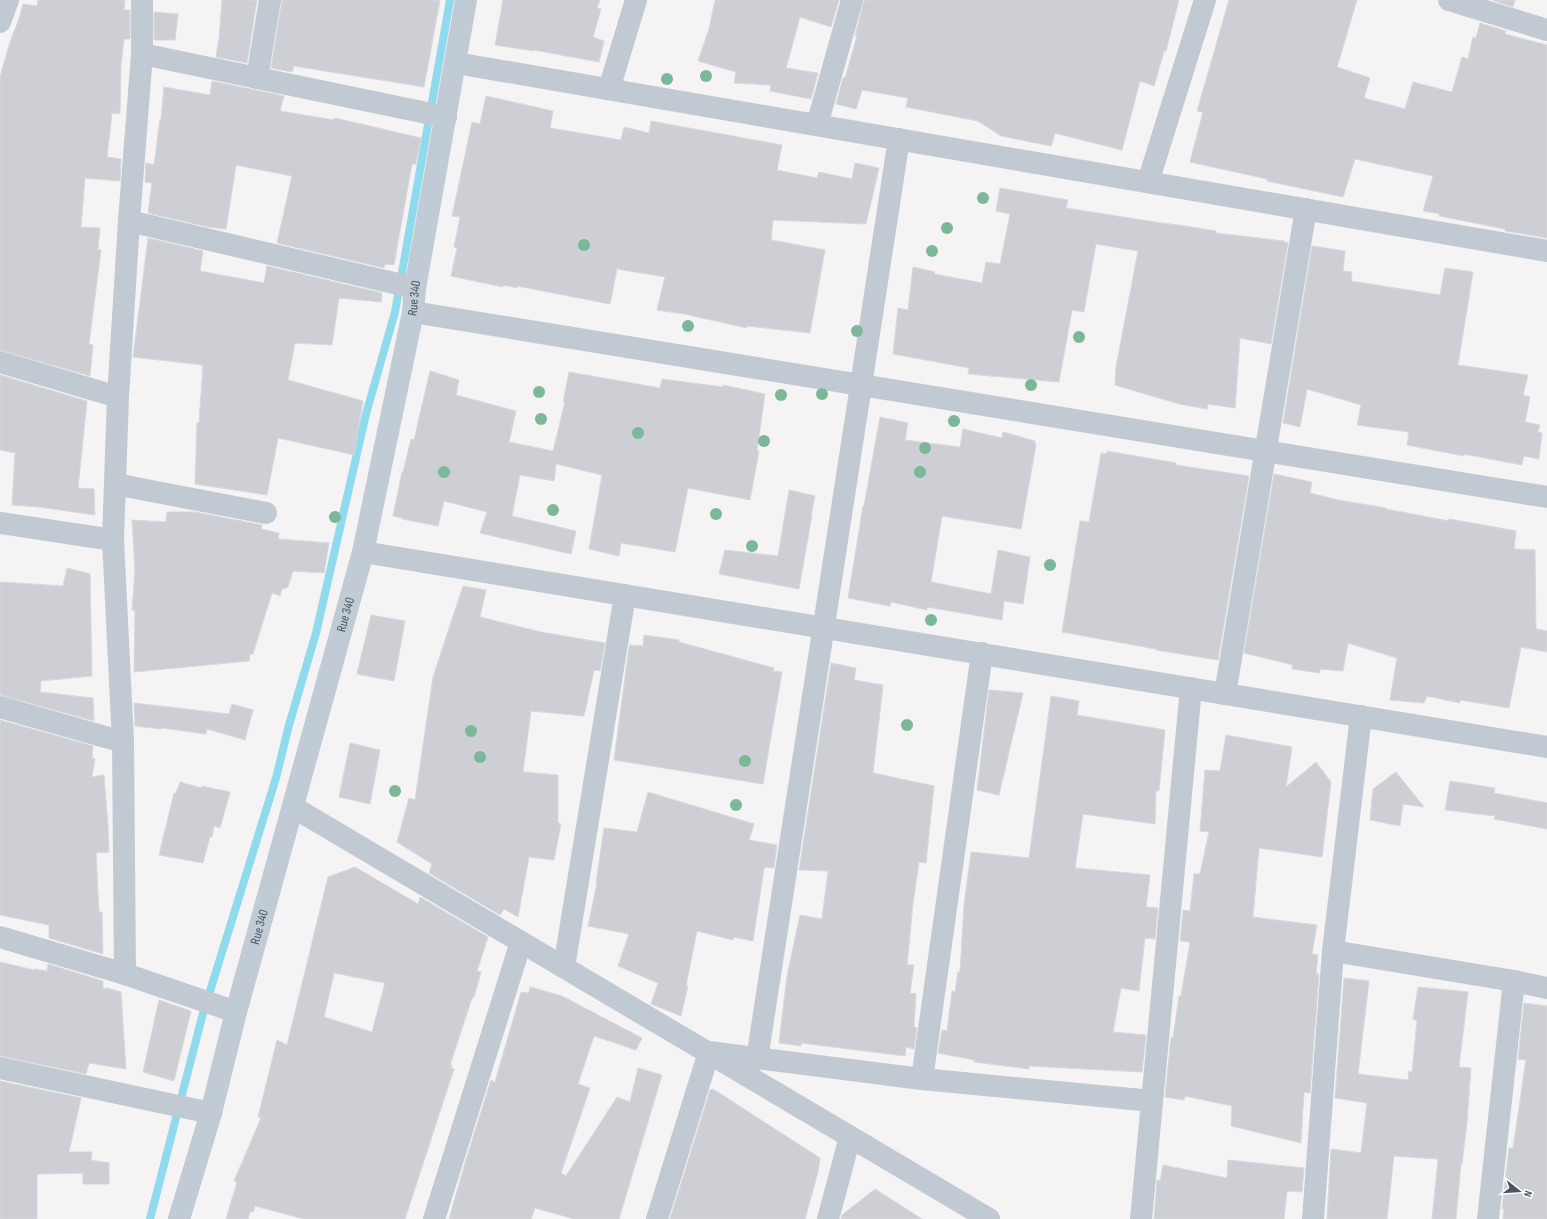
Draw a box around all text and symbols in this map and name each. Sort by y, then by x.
street label: Rue 340 [404,279,424,317]
street label: Rue 340 [333,595,358,634]
street label: Rue 340 [247,908,272,946]
north arrow [1499,1171,1539,1211]
text: N [1521,1189,1535,1199]

